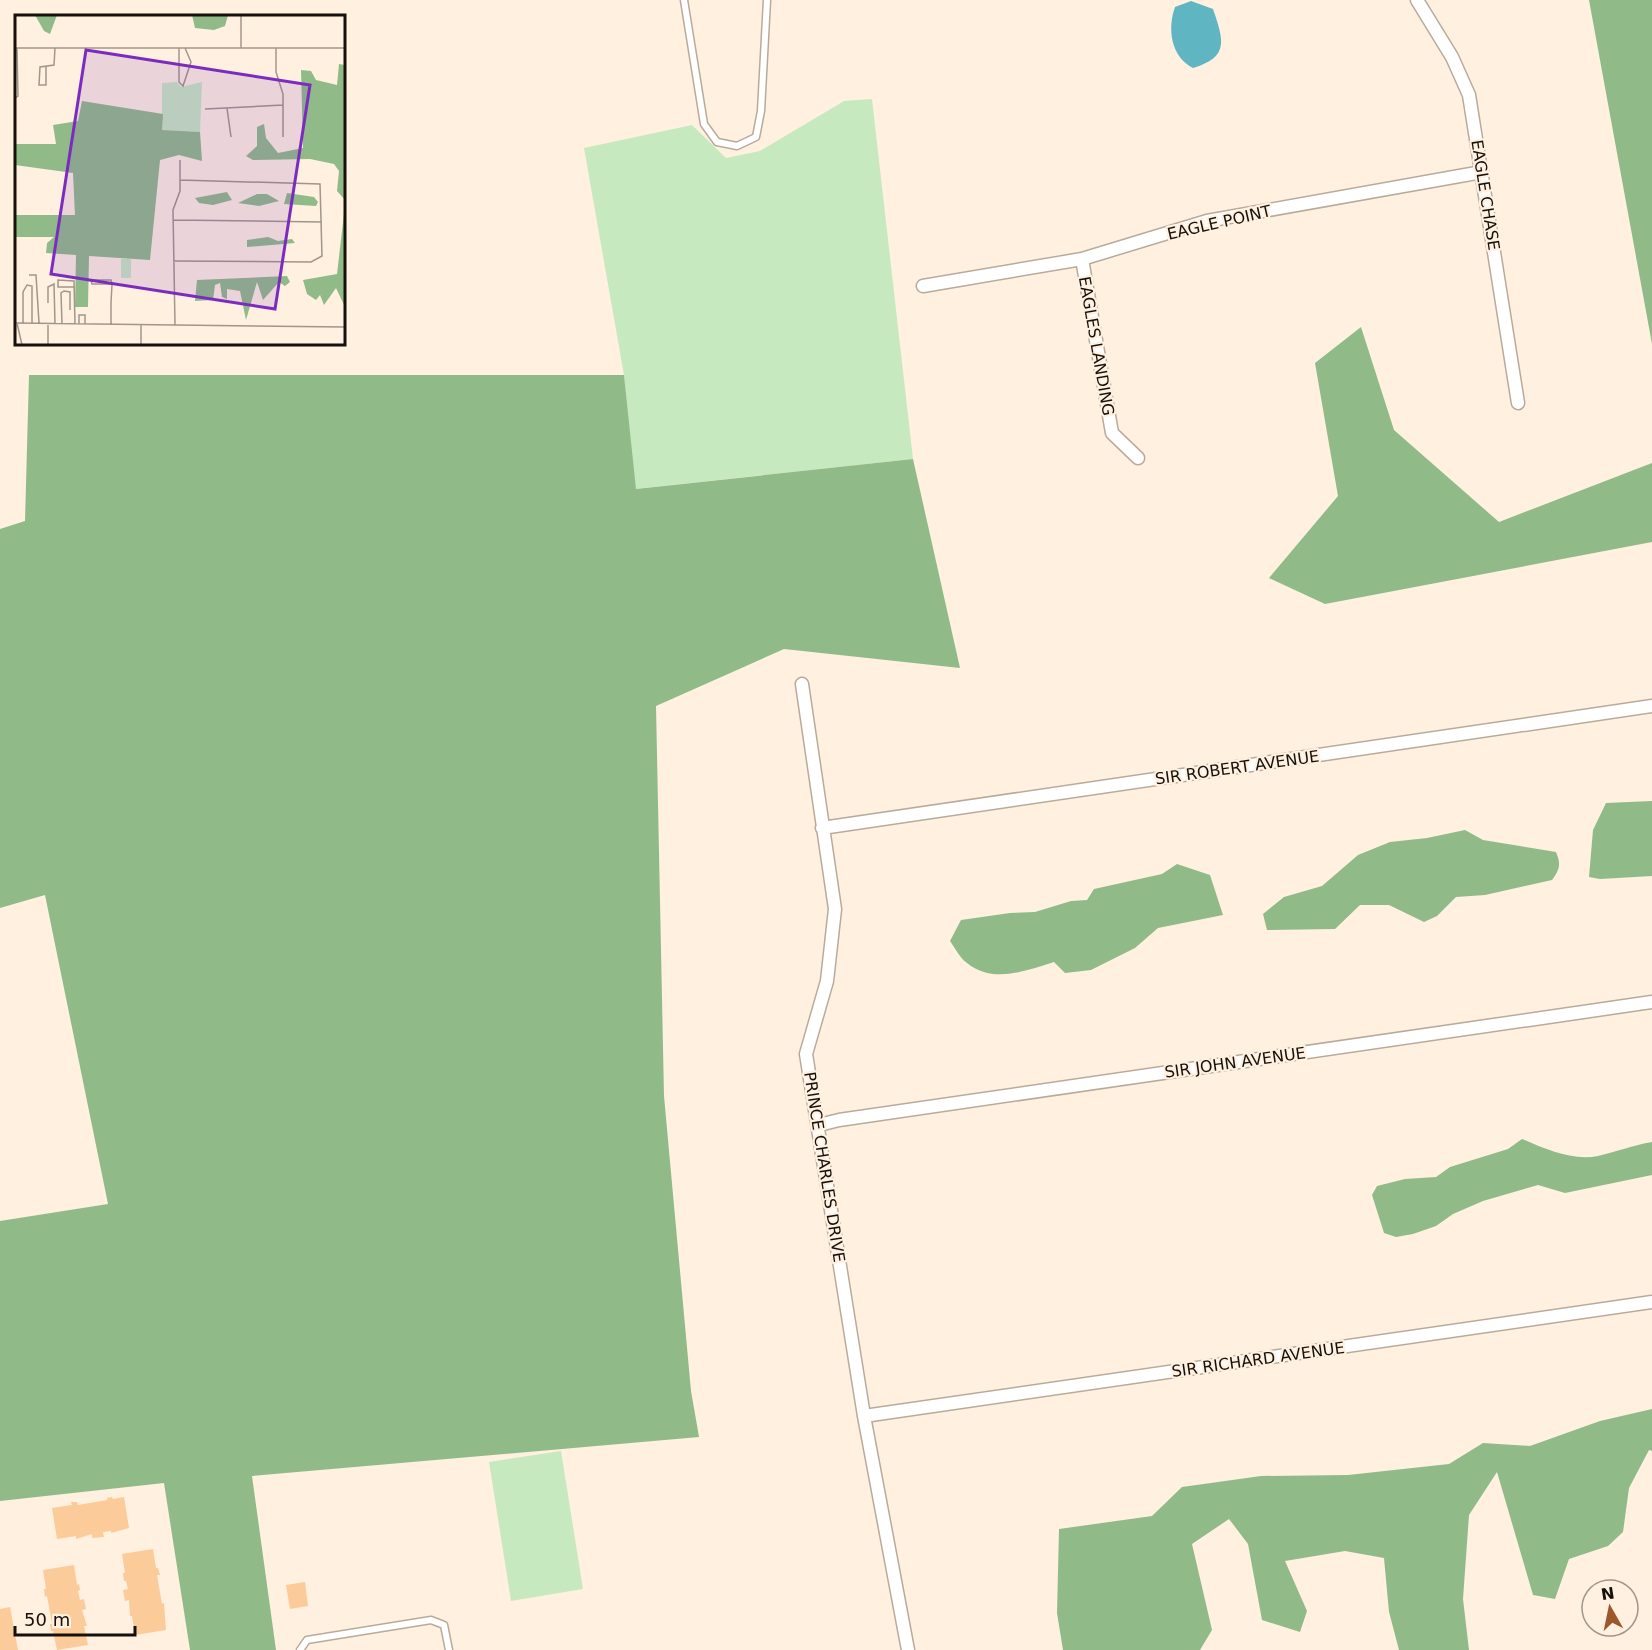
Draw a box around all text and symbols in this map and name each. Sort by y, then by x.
inset map [15,15,345,345]
street label: EAGLE CHASE [1467,138,1504,252]
street label: EAGLE POINT [1165,201,1273,244]
street label: EAGLES LANDING [1075,275,1118,417]
street label: SIR ROBERT AVENUE [1154,747,1320,788]
street label: SIR JOHN AVENUE [1163,1043,1307,1082]
street label: PRINCE CHARLES DRIVE [800,1070,849,1264]
street label: SIR RICHARD AVENUE [1170,1338,1346,1381]
north arrow [1580,1578,1640,1638]
text: N [1600,1583,1616,1604]
scale bar [15,1599,135,1637]
text: 50 m [24,1609,70,1630]

